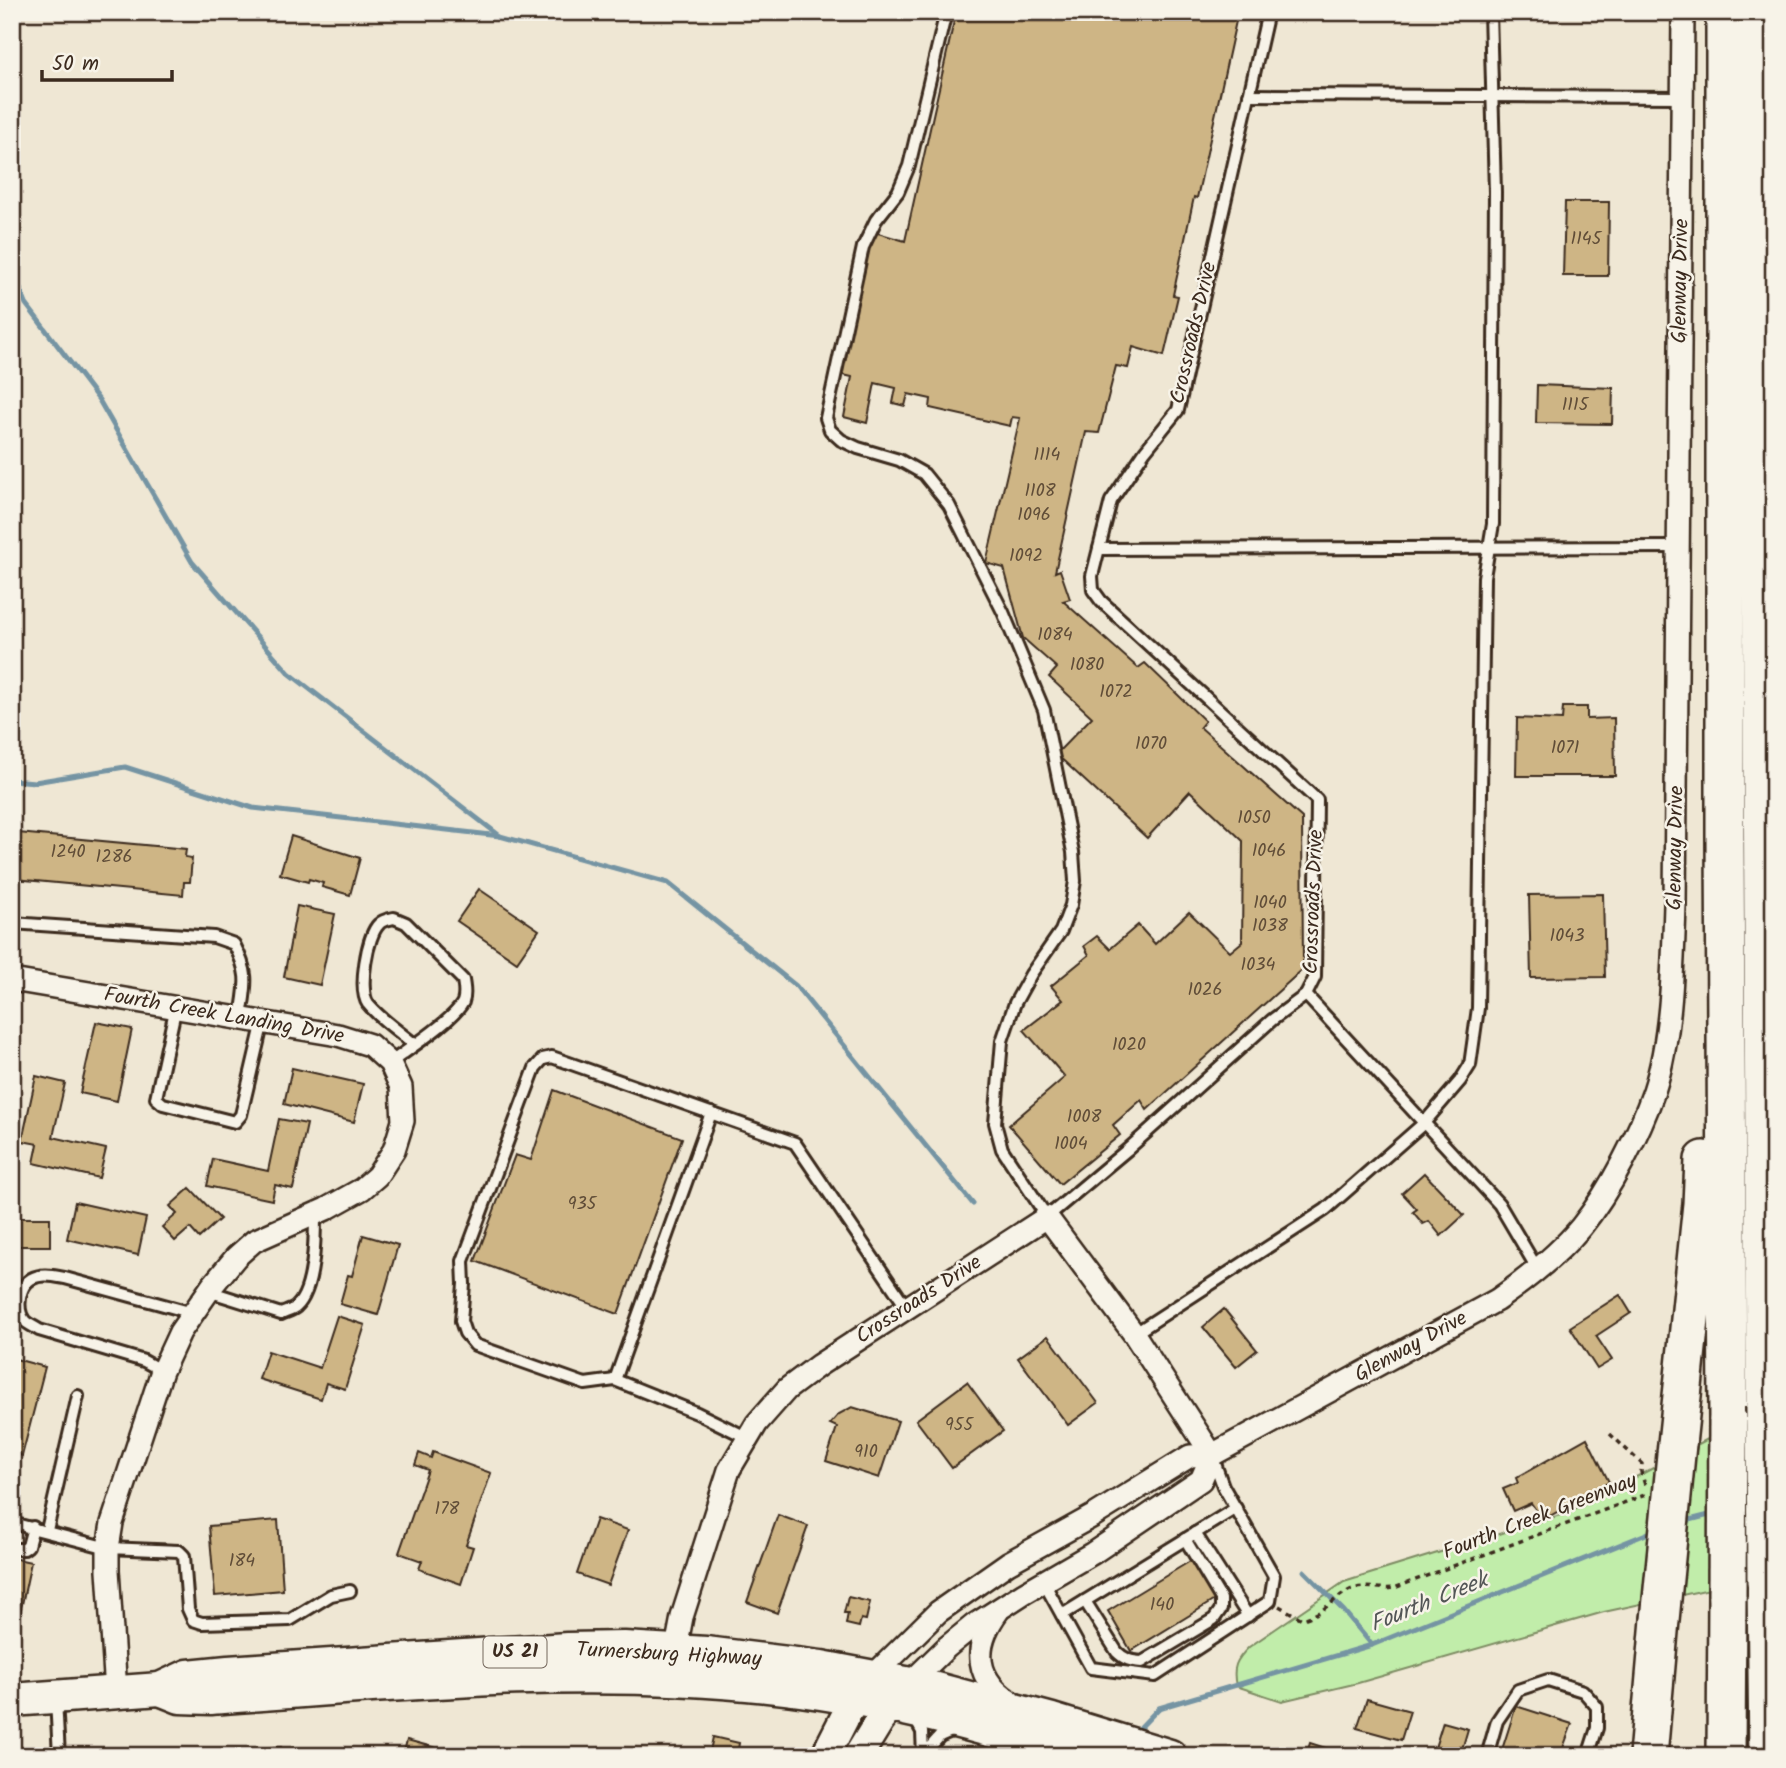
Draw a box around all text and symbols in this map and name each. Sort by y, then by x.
scale bar [42,38,172,82]
text: 50 m [52,48,99,81]
street label: Glenway Drive [1663,218,1699,344]
house number: 1145 [1571,225,1603,254]
street label: Crossroads Drive [1162,258,1226,407]
house number: 1115 [1562,391,1590,420]
house number: 1114 [1034,441,1061,470]
house number: 1108 [1024,477,1056,506]
house number: 1096 [1017,501,1051,530]
house number: 1092 [1009,542,1043,571]
house number: 1084 [1037,621,1073,650]
house number: 1080 [1070,651,1104,680]
house number: 1072 [1099,678,1133,707]
house number: 1070 [1135,730,1167,759]
house number: 1071 [1551,734,1579,763]
street label: Glenway Drive [1658,785,1694,911]
house number: 1050 [1237,804,1271,833]
street label: Crossroads Drive [1295,828,1333,975]
house number: 1046 [1252,837,1286,866]
house number: 1240 [50,838,86,867]
house number: 1286 [96,843,132,872]
house number: 1040 [1253,889,1287,918]
house number: 1038 [1252,912,1288,941]
house number: 1043 [1550,922,1584,951]
house number: 1034 [1241,951,1276,980]
house number: 1026 [1187,976,1223,1005]
street label: Fourth Creek Landing Drive [101,979,347,1053]
house number: 1020 [1112,1031,1146,1060]
house number: 1008 [1067,1103,1101,1132]
house number: 1004 [1054,1130,1088,1159]
house number: 935 [568,1190,598,1219]
street label: Crossroads Drive [849,1246,989,1353]
street label: Glenway Drive [1348,1302,1474,1392]
house number: 955 [945,1411,974,1440]
house number: 910 [854,1438,878,1467]
street label: Fourth Creek Greenway [1438,1465,1642,1569]
house number: 178 [435,1495,460,1524]
house number: 184 [229,1547,255,1576]
water label: Fourth Creek [1365,1562,1496,1643]
house number: 140 [1150,1591,1174,1620]
street label: Turnersburg Highway [576,1634,763,1676]
road number: US 21 [484,1636,546,1668]

